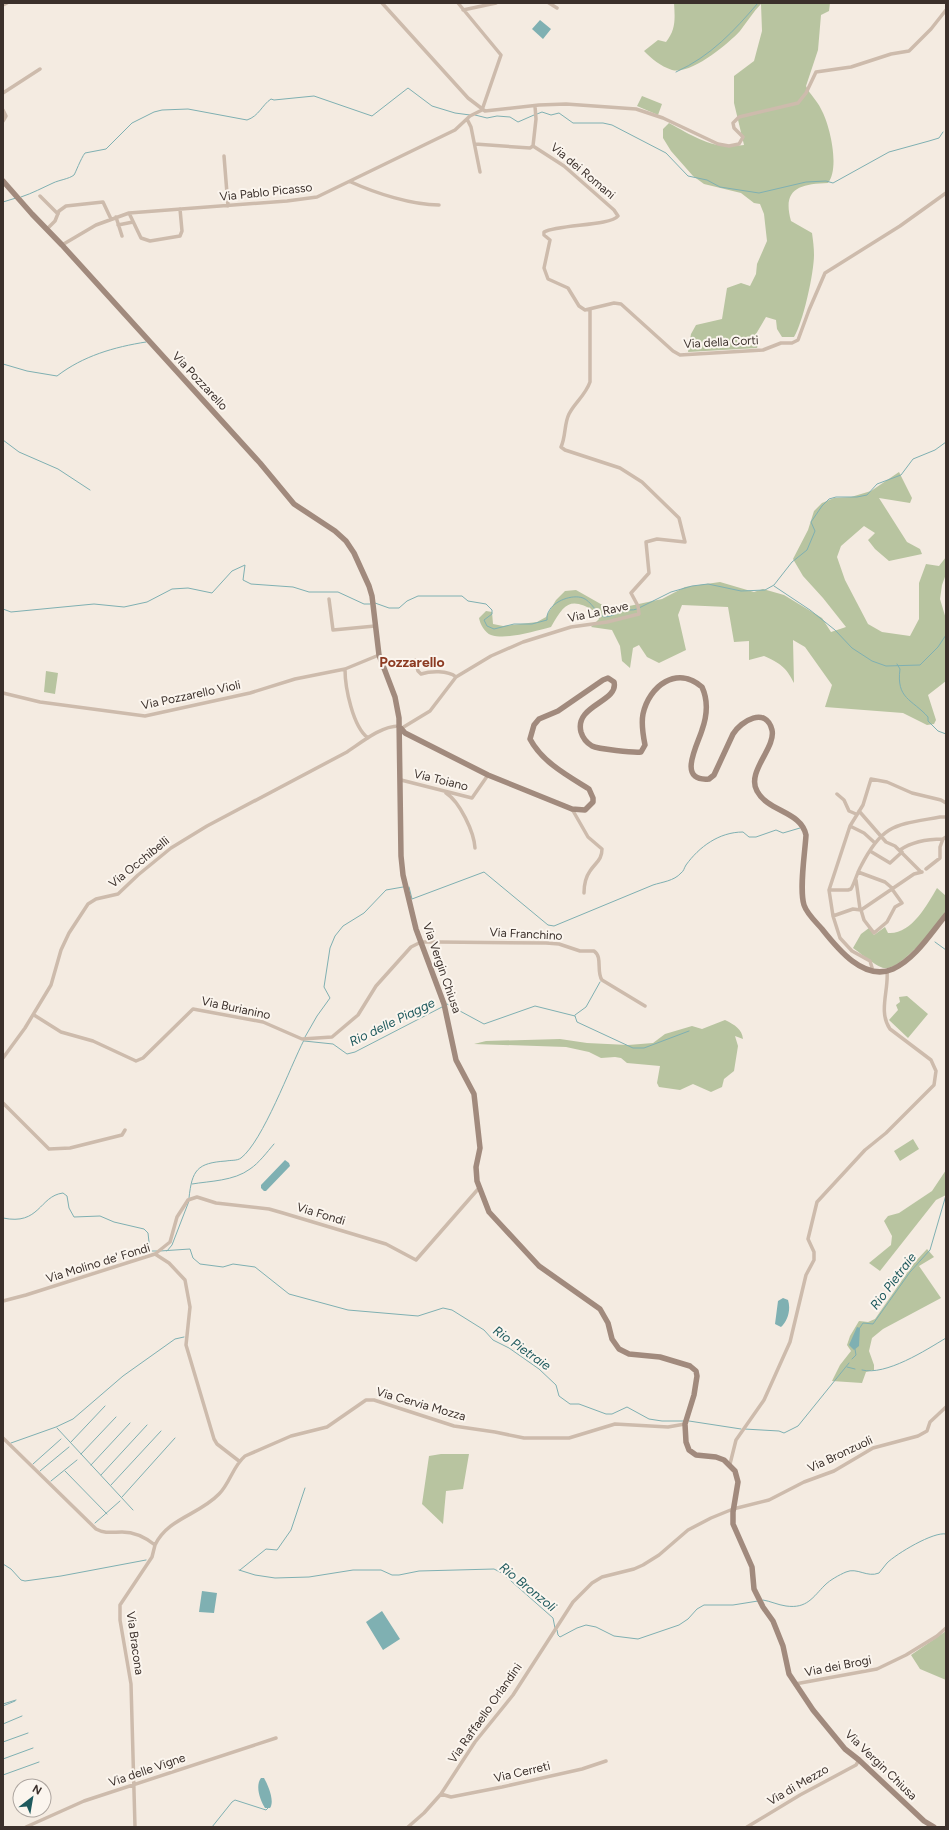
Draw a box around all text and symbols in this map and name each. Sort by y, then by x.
street label: Via dei Romani [548,140,618,202]
street label: Via Pablo Picasso [219,180,313,204]
street label: Via della Corti [683,333,759,351]
street label: Via Pozzarello [169,349,231,413]
street label: Via La Rave [566,599,630,625]
district label: Pozzarello [379,654,445,671]
street label: Via Pozzarello Violi [140,678,242,712]
street label: Via Toiano [412,766,470,794]
street label: Via Occhibelli [106,833,172,891]
street label: Via Vergin Chiusa [420,921,464,1015]
street label: Via Franchino [489,925,563,943]
street label: Via Burianino [200,994,272,1022]
water label: Rio delle Piagge [347,995,437,1049]
street label: Via Fondi [295,1200,347,1228]
street label: Via Molino de' Fondi [44,1240,152,1286]
water label: Rio Pietraie [867,1250,919,1312]
water label: Rio Pietraie [490,1323,554,1373]
street label: Via Cervia Mozza [375,1385,467,1423]
street label: Via Bronzuoli [805,1433,875,1475]
water label: Rio Bronzoli [496,1559,560,1615]
street label: Via Bracona [124,1610,146,1676]
street label: Via dei Brogi [803,1653,873,1679]
street label: Via Raffaello Orlandini [445,1660,525,1766]
street label: Via Vergin Chiusa [842,1727,920,1803]
street label: Via delle Vigne [107,1750,187,1790]
street label: Via Cerreti [492,1759,552,1785]
street label: Via di Mezzo [765,1762,831,1808]
north arrow [12,1778,52,1818]
text: N [30,1782,44,1798]

